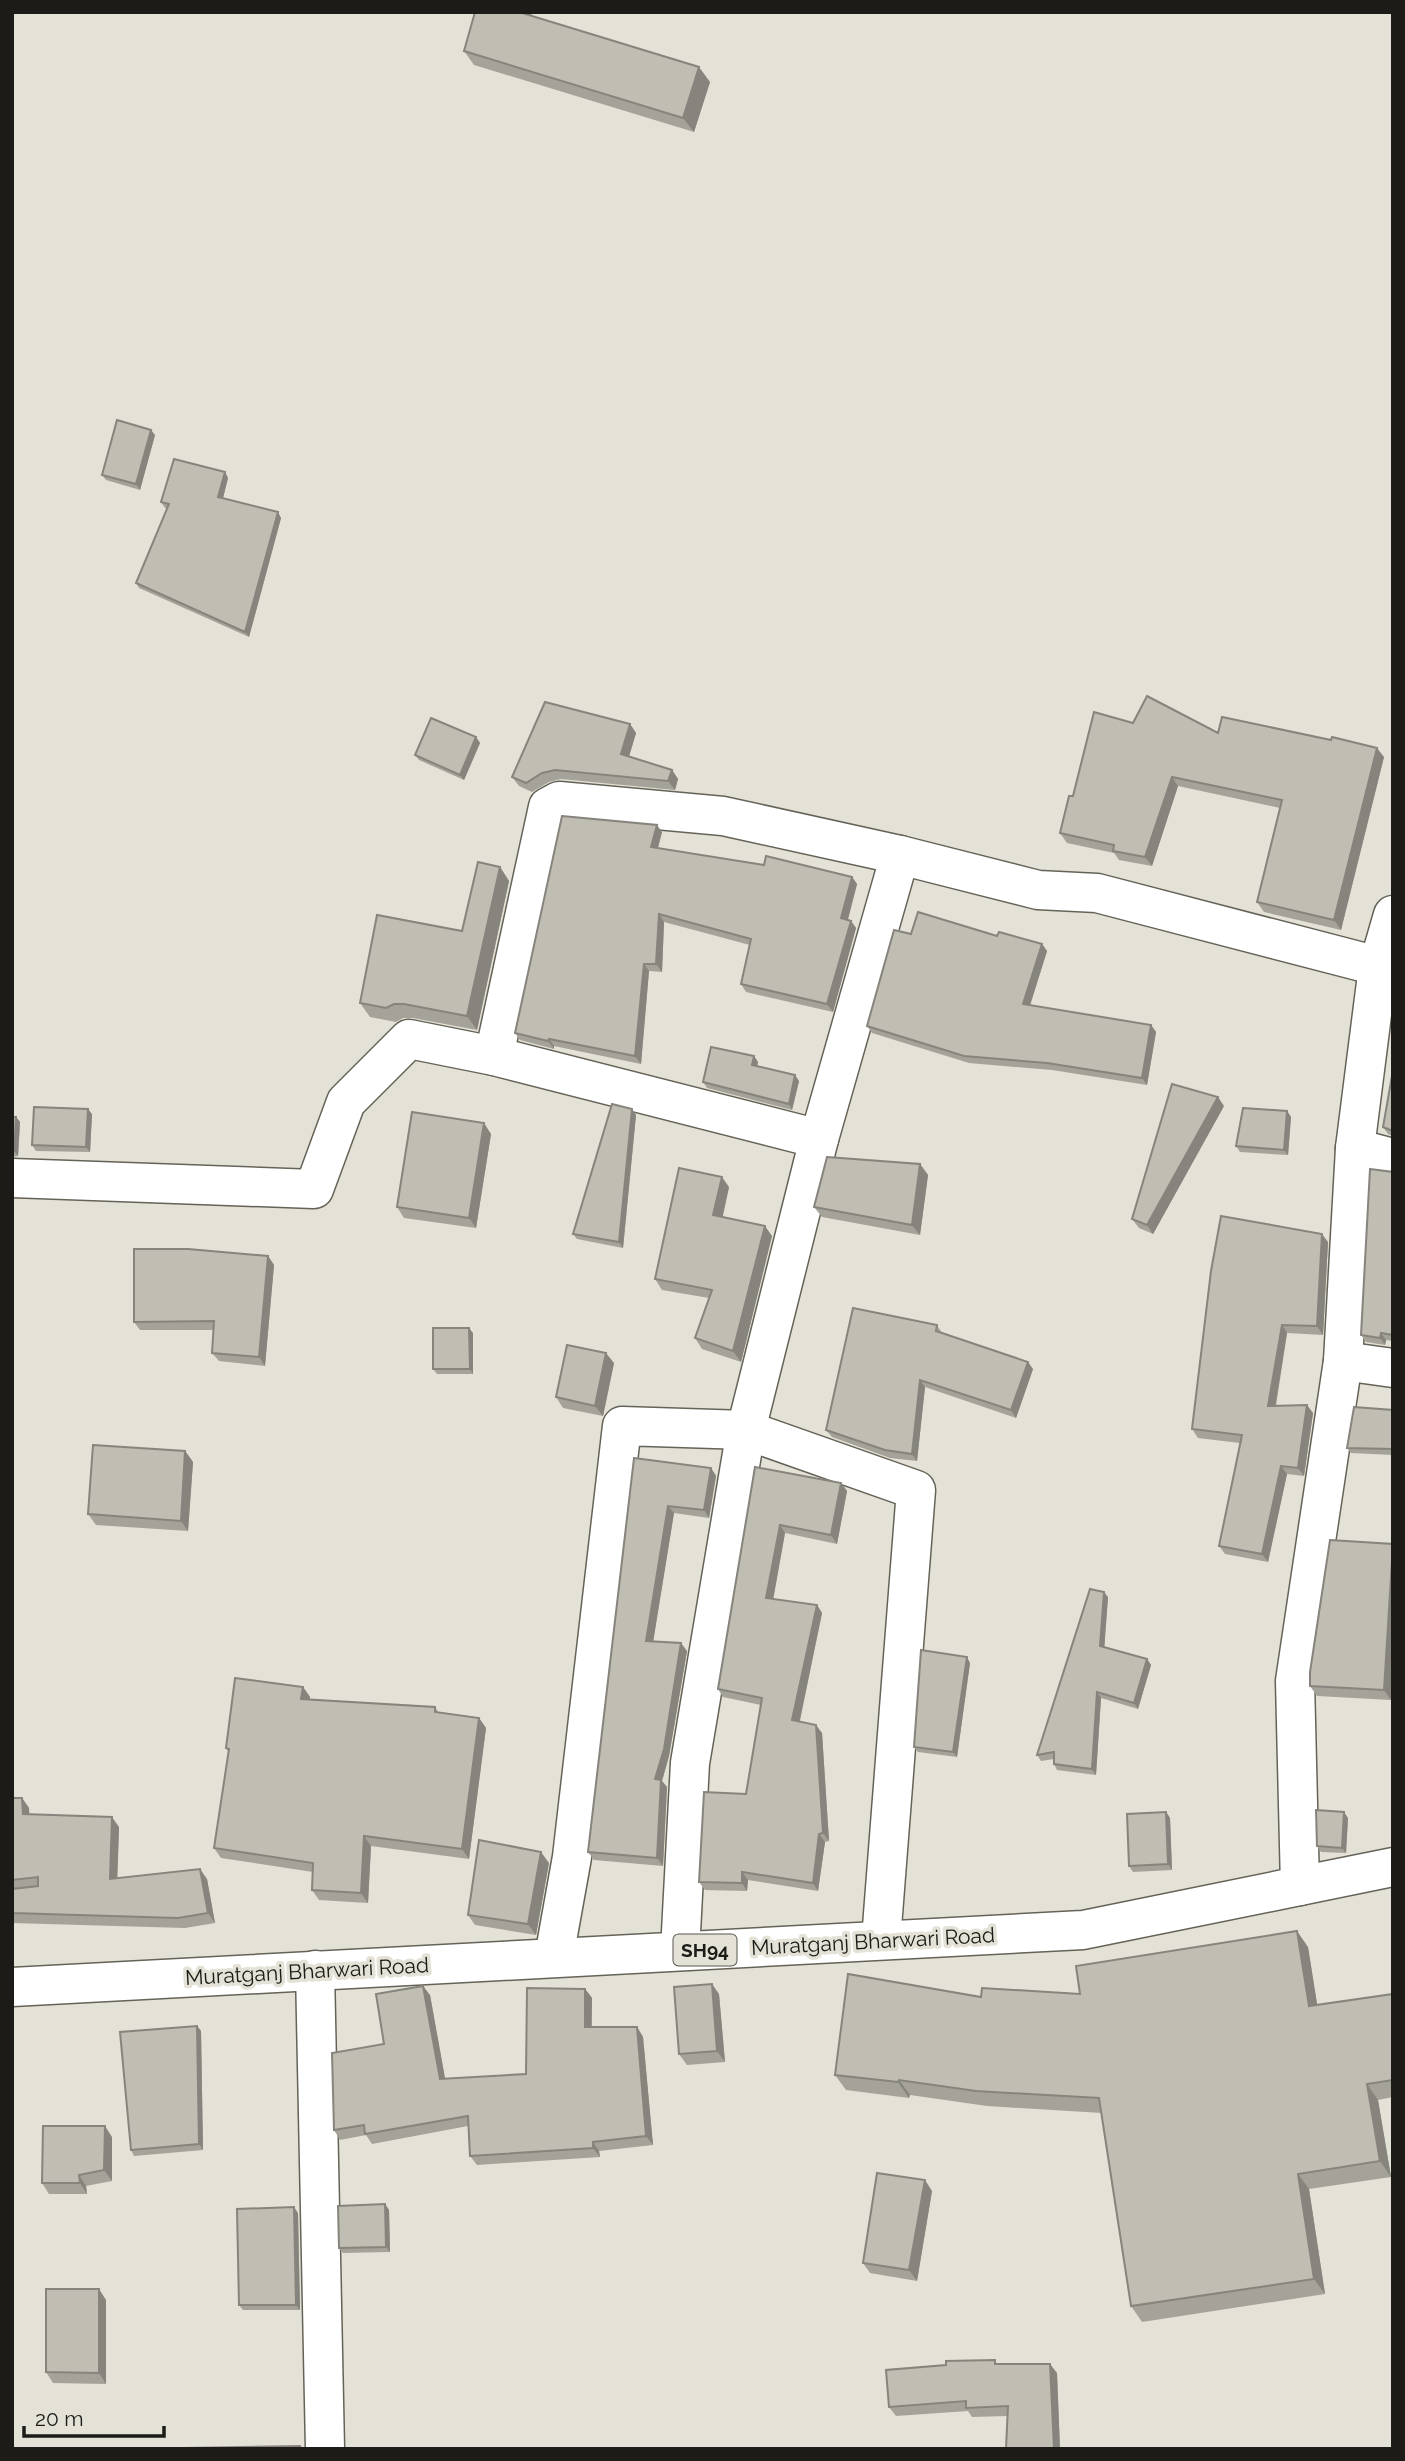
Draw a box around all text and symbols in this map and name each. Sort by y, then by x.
street label: Muratganj Bharwari Road [750,1922,996,1960]
road number: SH94 [674,1934,736,1966]
street label: Muratganj Bharwari Road [184,1952,430,1990]
scale bar [24,2394,164,2438]
text: 20 m [35,2406,83,2431]

